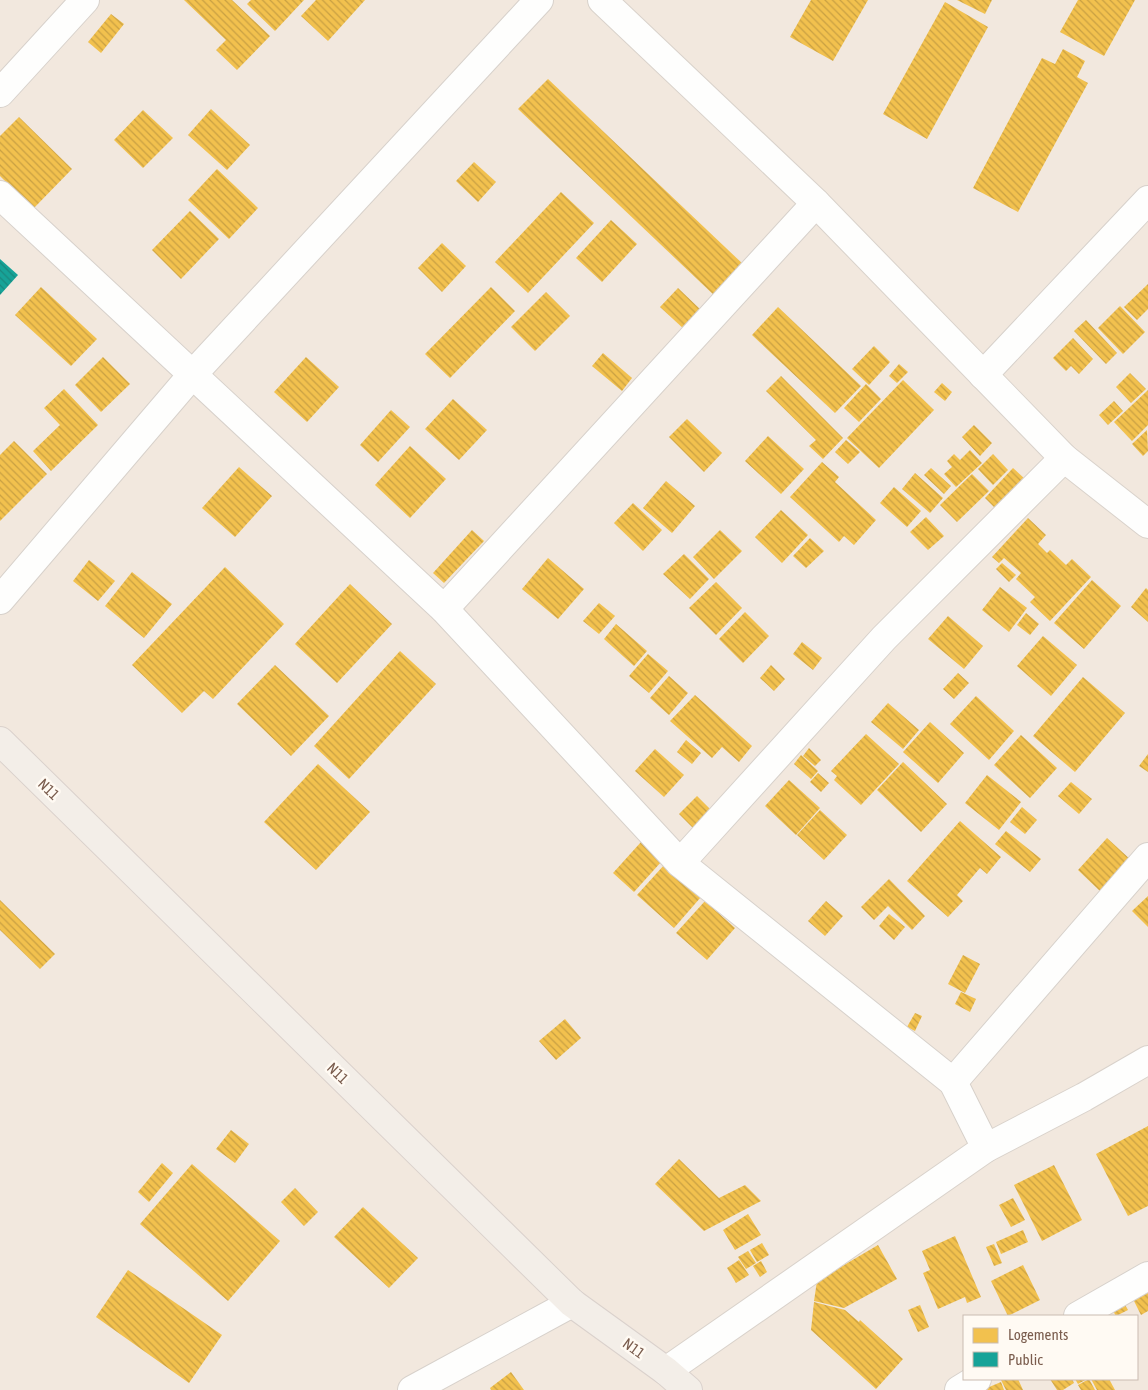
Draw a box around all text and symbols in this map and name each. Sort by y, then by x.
street label: N11 [35,775,63,803]
street label: N11 [324,1059,352,1087]
legend [963,1315,1138,1380]
text: Logements [1008,1326,1068,1343]
street label: N11 [620,1334,648,1362]
text: Public [1008,1351,1043,1368]

